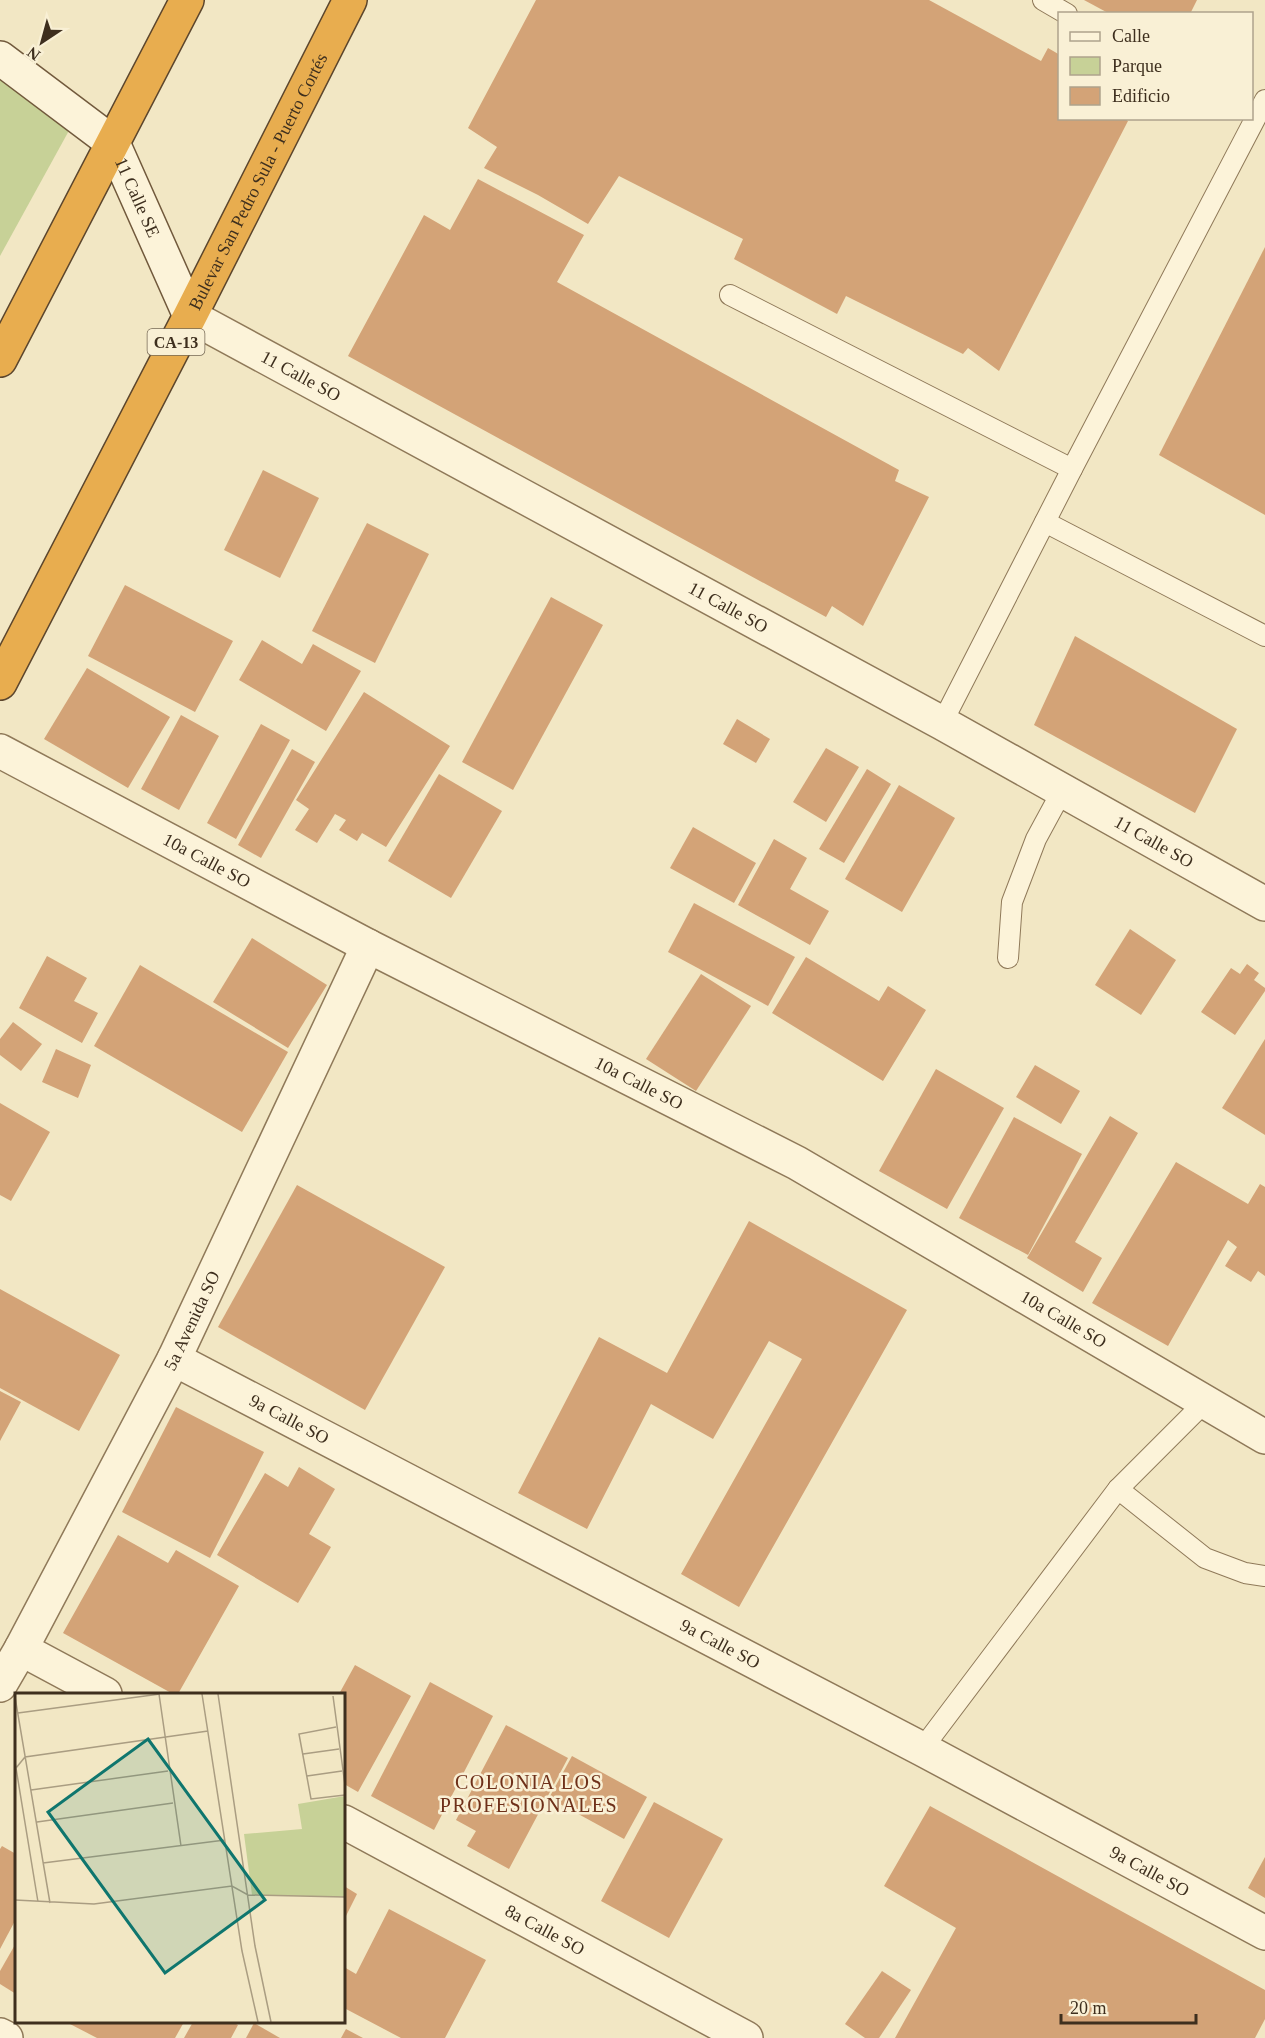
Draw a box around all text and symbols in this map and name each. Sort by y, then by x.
north arrow [12,12,72,72]
legend [1058,12,1253,120]
text: Calle [1112,26,1150,46]
text: N [23,43,43,64]
street label: Bulevar San Pedro Sula - Puerto Cortés [185,50,331,313]
text: Parque [1112,56,1162,76]
text: Edificio [1112,86,1170,106]
street label: 11 Calle SE [111,154,164,241]
road number: CA-13 [148,329,204,355]
street label: 11 Calle SO [258,346,344,406]
street label: 11 Calle SO [685,578,771,637]
street label: 11 Calle SO [1111,812,1197,872]
street label: 10a Calle SO [160,829,254,892]
street label: 10a Calle SO [591,1052,686,1114]
street label: 5a Avenida SO [160,1268,224,1374]
street label: 10a Calle SO [1017,1286,1110,1352]
street label: 9a Calle SO [246,1390,332,1448]
street label: 9a Calle SO [677,1615,763,1673]
inset map [15,1693,345,2023]
district label: COLONIA LOS PROFESIONALES [440,1771,618,1816]
street label: 9a Calle SO [1107,1842,1193,1901]
street label: 8a Calle SO [502,1901,588,1959]
scale bar [1061,1987,1196,2025]
text: 20 m [1070,1998,1107,2018]

